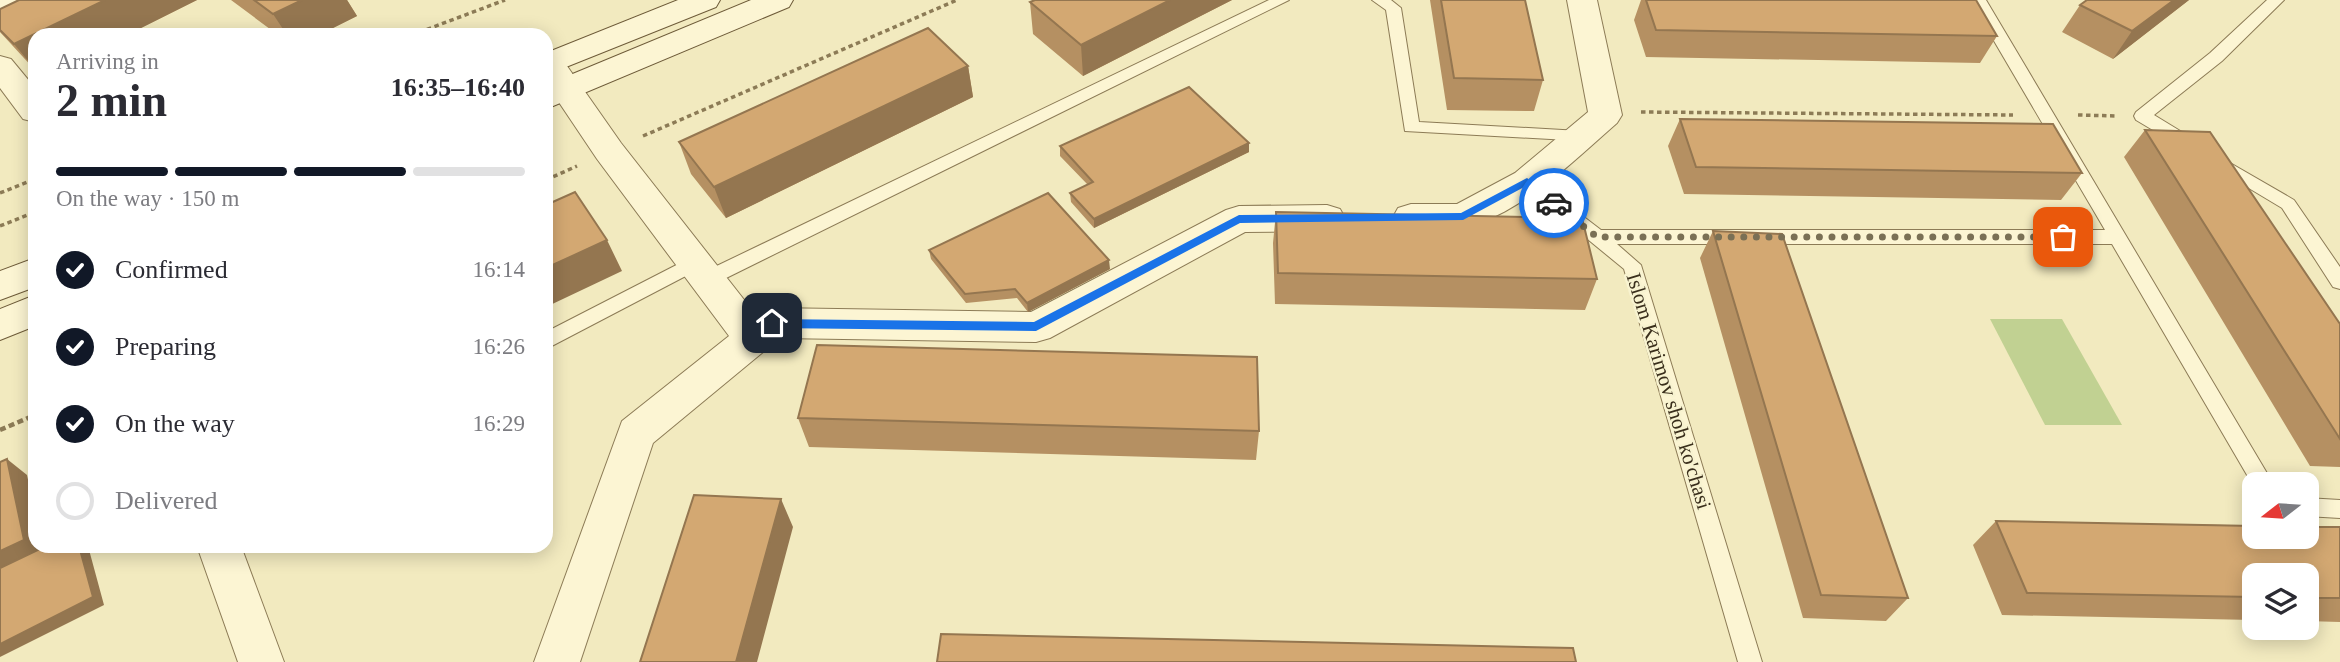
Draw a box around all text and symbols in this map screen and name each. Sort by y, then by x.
text: Arriving in [56,49,159,74]
text: 16:35–16:40 [391,73,525,102]
text: 2 min [56,75,167,126]
courier [1519,168,1589,238]
icon: car [1535,184,1573,222]
text: On the way · 150 m [56,186,239,211]
pin [2033,207,2093,267]
icon: bag [2044,218,2082,256]
icon: check [56,251,94,289]
text: Confirmed [115,255,228,284]
text: 16:14 [473,257,525,282]
street label: Islom Karimov shoh ko'chasi [1622,270,1716,512]
pin [742,293,802,353]
icon: home [753,304,791,342]
icon: check [56,328,94,366]
text: Preparing [115,332,216,361]
text: 16:26 [473,334,525,359]
icon: check [56,405,94,443]
text: On the way [115,409,235,438]
text: 16:29 [473,411,525,436]
north arrow [2242,472,2319,550]
map controls [2242,472,2319,640]
text: Delivered [115,486,218,515]
button: layers [2242,563,2319,640]

